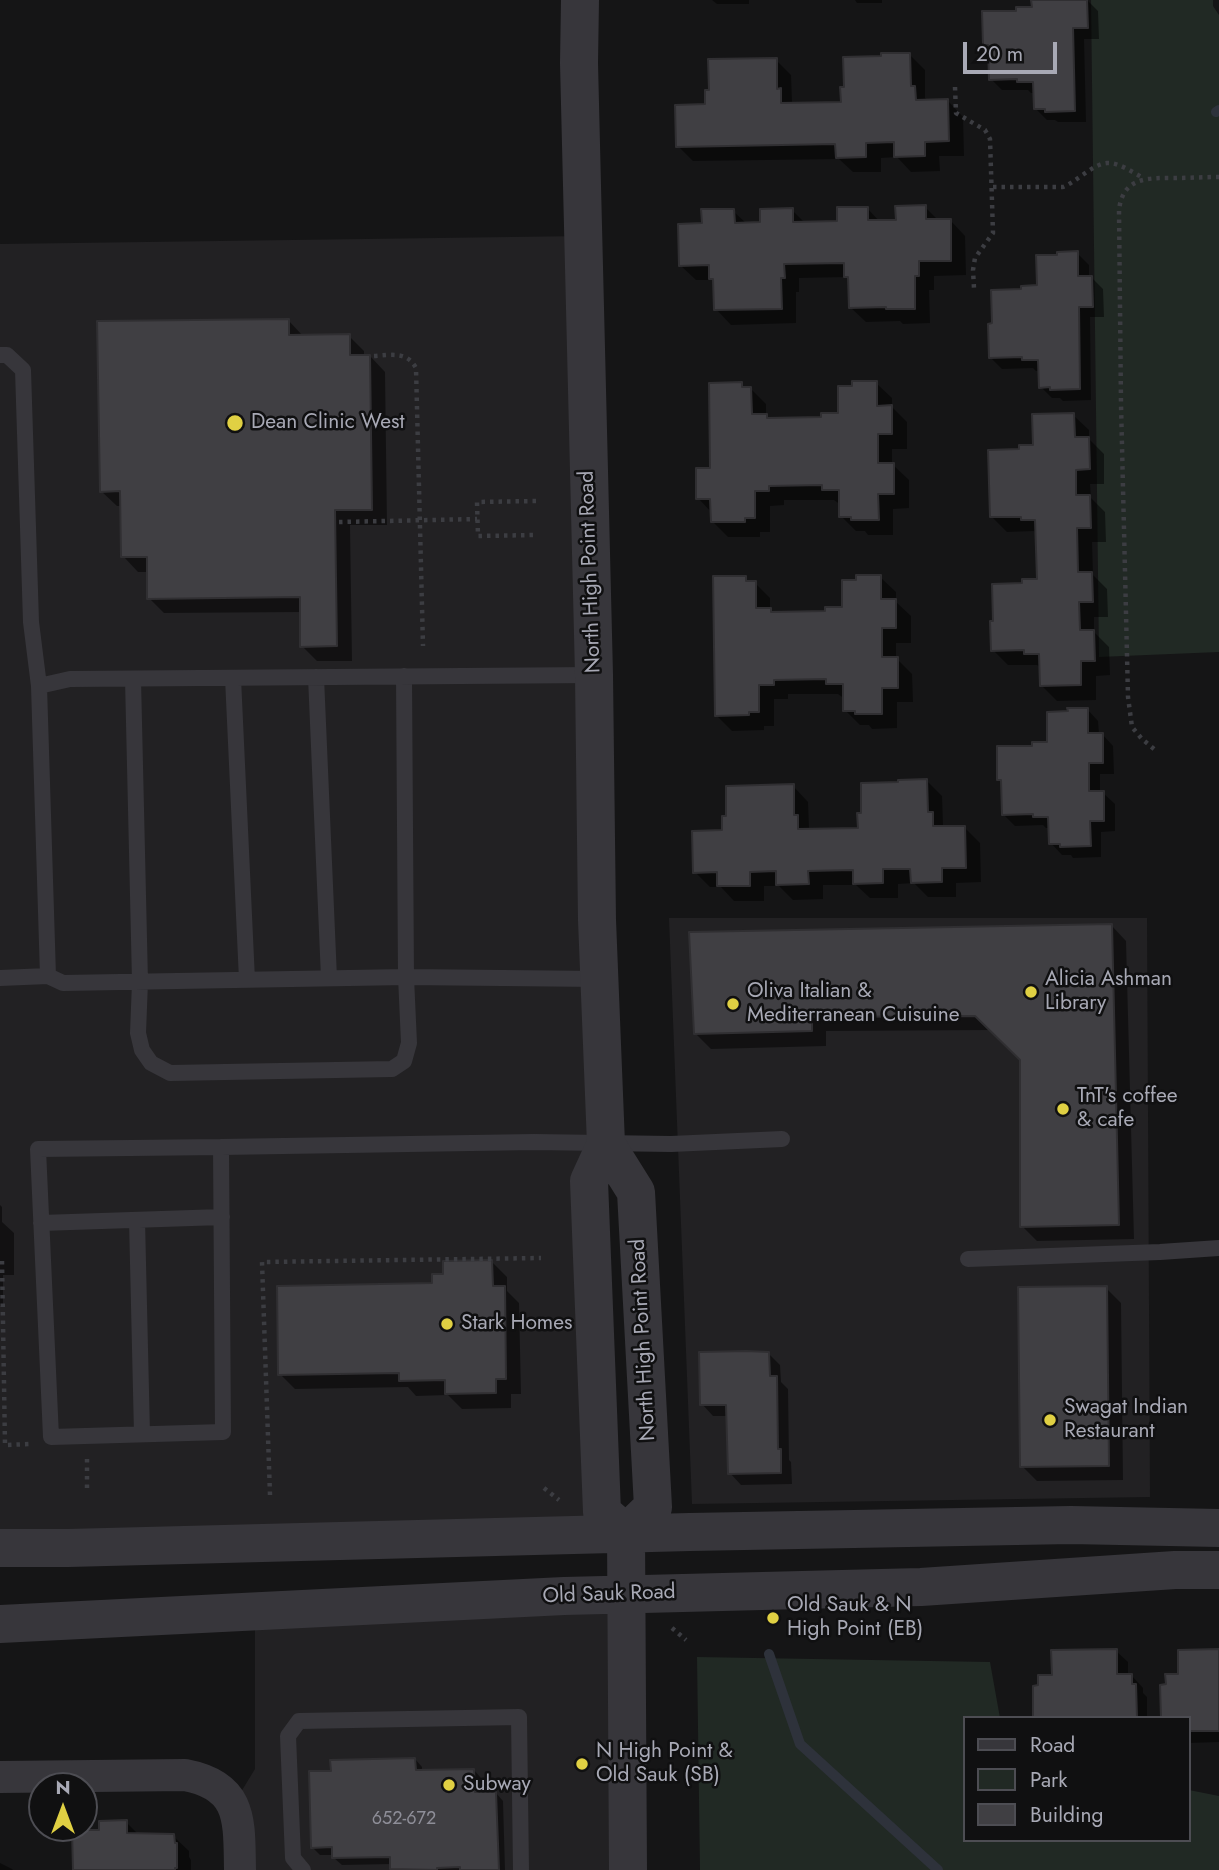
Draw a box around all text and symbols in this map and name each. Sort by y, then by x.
scale bar [967,28,1062,72]
text: 20 m [976,39,1023,69]
place label: Dean Clinic West [251,410,404,436]
marker: Dean Clinic West [225,413,245,433]
street label: North High Point Road [575,470,607,674]
place label: Alicia Ashman Library [1045,967,1172,1017]
place label: Oliva Italian & Mediterranean Cuisuine [747,979,960,1029]
marker: Alicia Ashman Library [1023,984,1039,1000]
marker: Oliva Italian & Mediterranean Cuisuine [725,996,741,1012]
place label: TnT's coffee & cafe [1077,1084,1178,1134]
marker: TnT's coffee & cafe [1055,1101,1071,1117]
street label: North High Point Road [626,1238,662,1442]
place label: Stark Homes [461,1311,573,1337]
marker: Stark Homes [439,1316,455,1332]
place label: Swagat Indian Restaurant [1064,1395,1188,1445]
marker: Swagat Indian Restaurant [1042,1412,1058,1428]
street label: Old Sauk Road [542,1580,676,1610]
place label: Old Sauk & N High Point (EB) [787,1593,923,1643]
marker: Old Sauk & N High Point (EB) [765,1610,781,1626]
legend [964,1716,1191,1842]
text: Road [1030,1730,1075,1760]
place label: N High Point & Old Sauk (SB) [596,1739,733,1789]
marker: N High Point & Old Sauk (SB) [574,1756,590,1772]
text: Park [1030,1765,1067,1795]
north arrow [28,1772,98,1842]
place label: Subway [463,1772,531,1798]
text: N [55,1774,71,1801]
marker: Subway [441,1777,457,1793]
text: Building [1030,1800,1103,1830]
house number: 652-672 [372,1809,436,1831]

